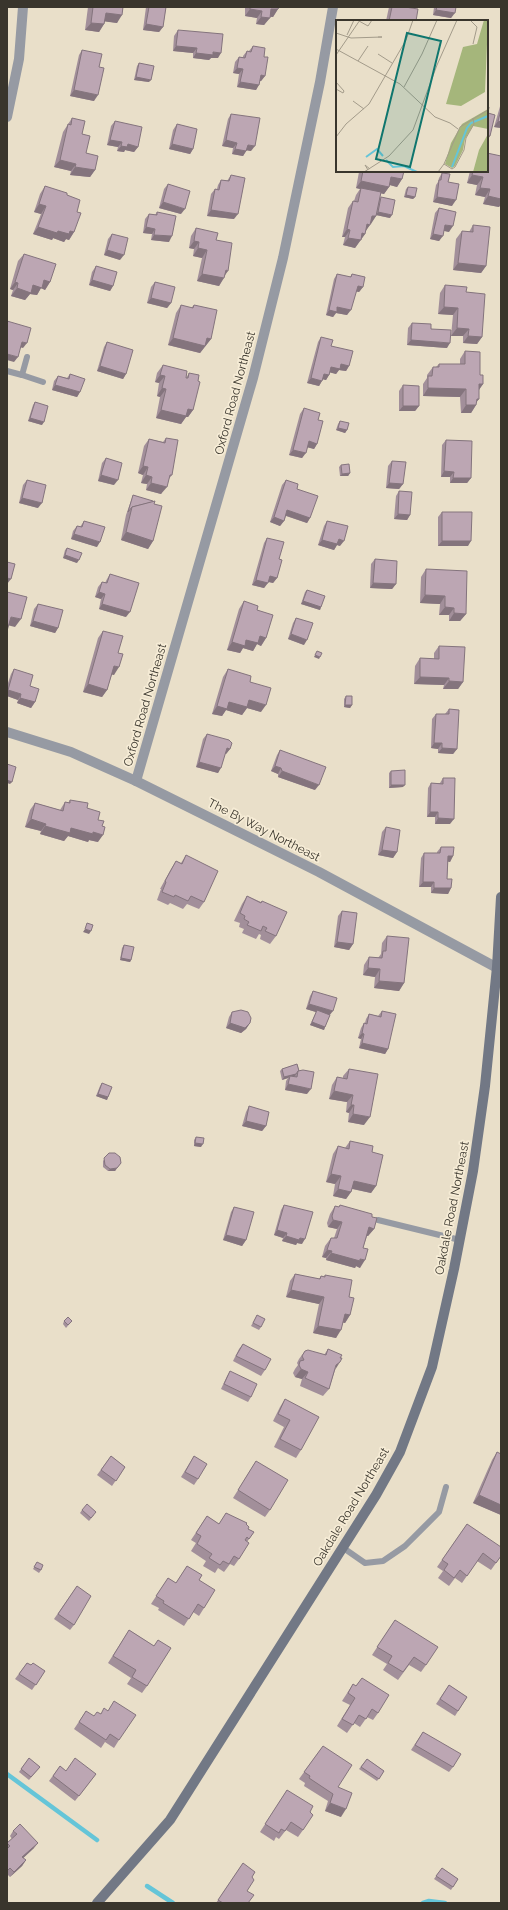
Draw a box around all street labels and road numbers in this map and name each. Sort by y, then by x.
street label: Oxford Road Northeast [212,330,258,456]
street label: Oxford Road Northeast [121,642,169,768]
street label: The By Way Northeast [206,796,322,864]
street label: Oakdale Road Northeast [432,1140,472,1276]
street label: Oakdale Road Northeast [310,1445,392,1569]

